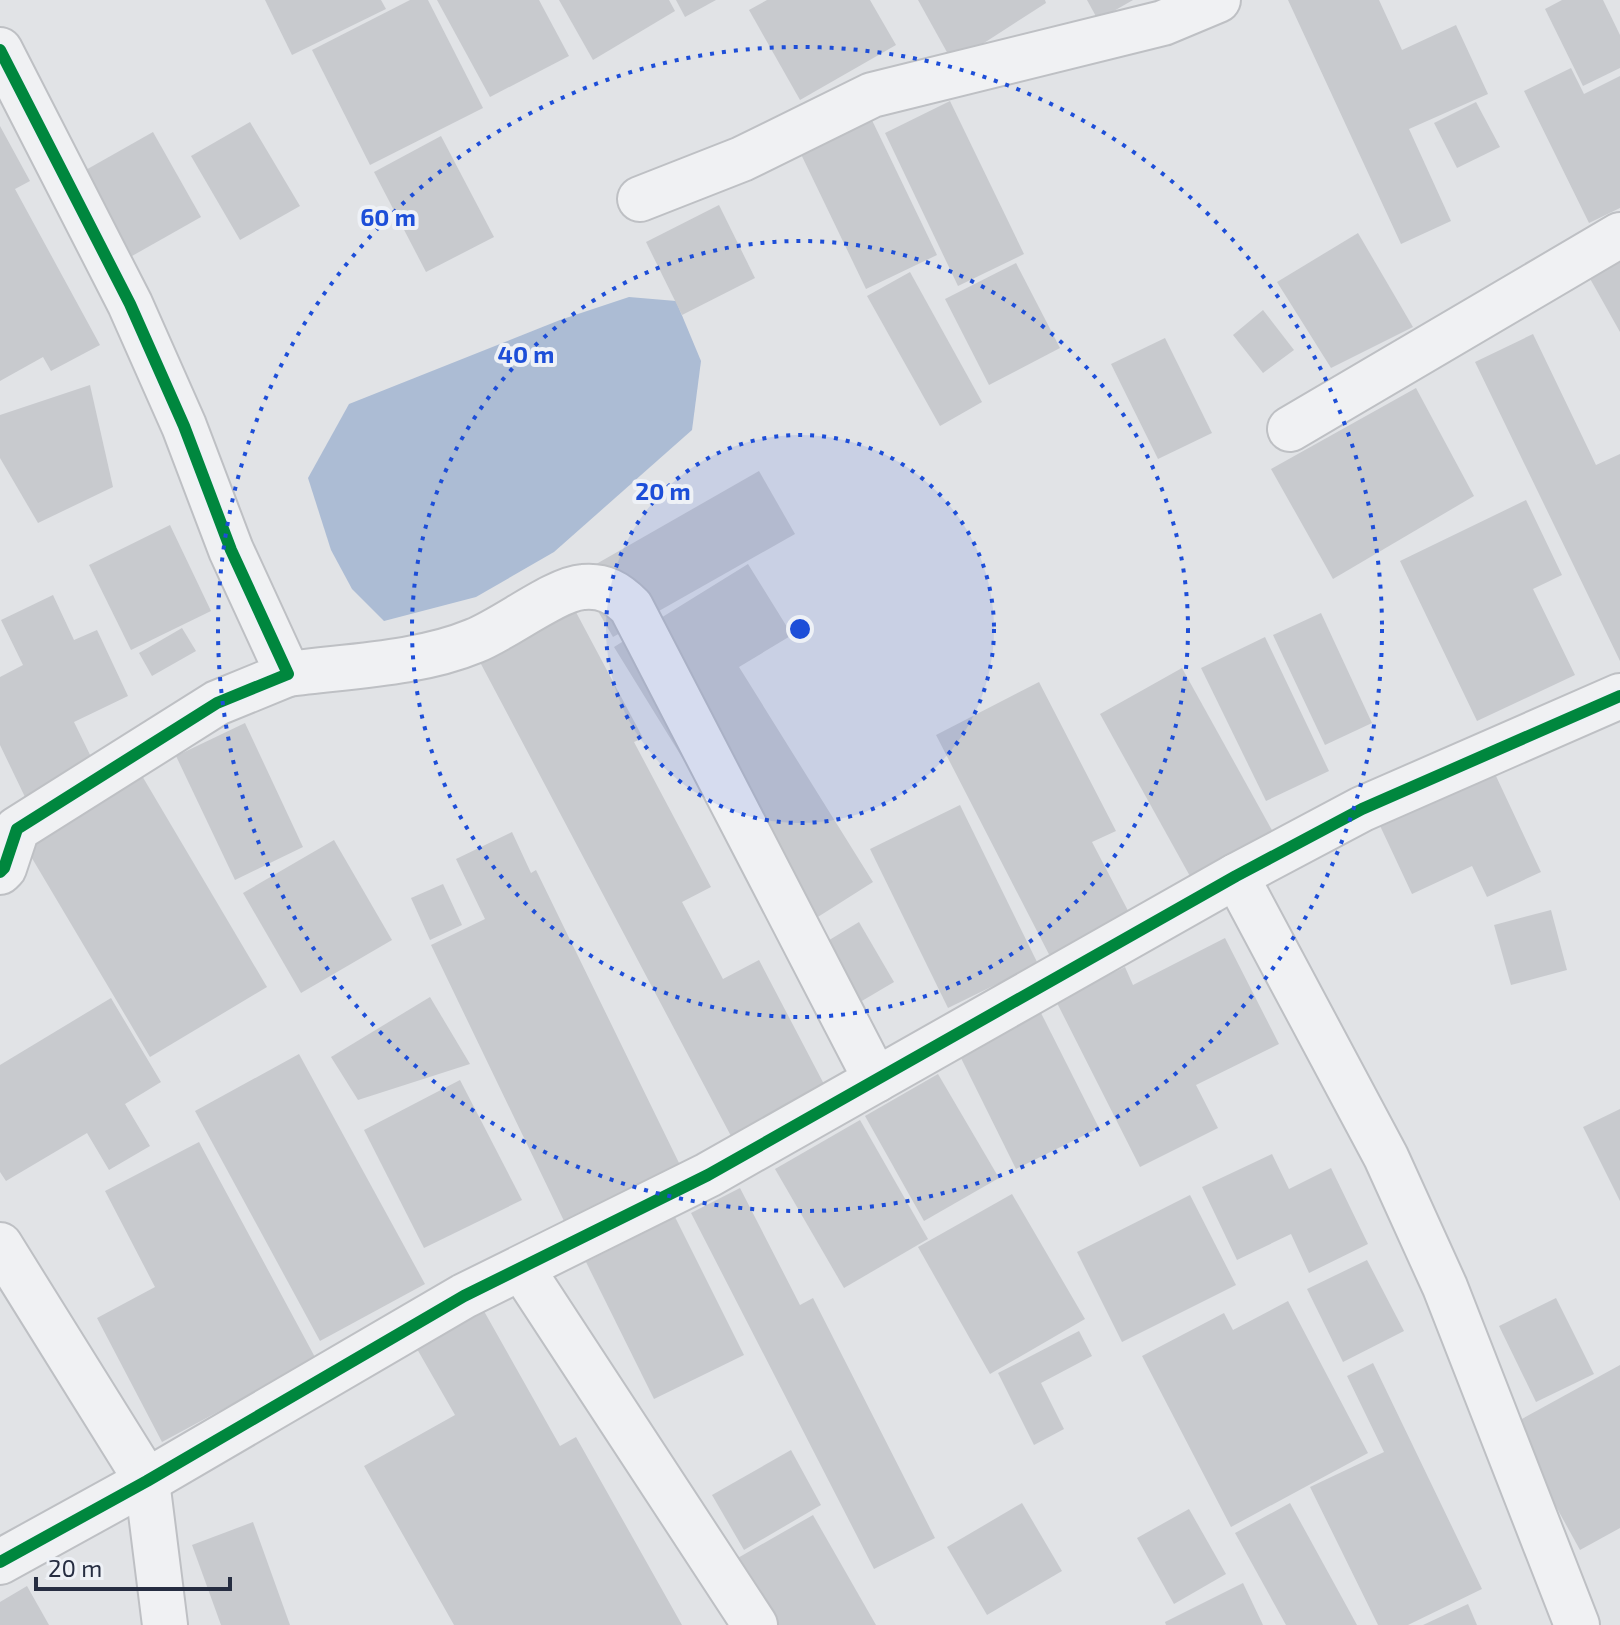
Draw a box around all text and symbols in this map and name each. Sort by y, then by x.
text: 60 m [360,202,416,231]
text: 40 m [498,339,554,368]
text: 20 m [635,476,691,505]
centre of rings [786,615,814,643]
scale bar [36,1541,230,1591]
text: 20 m [48,1553,102,1582]

